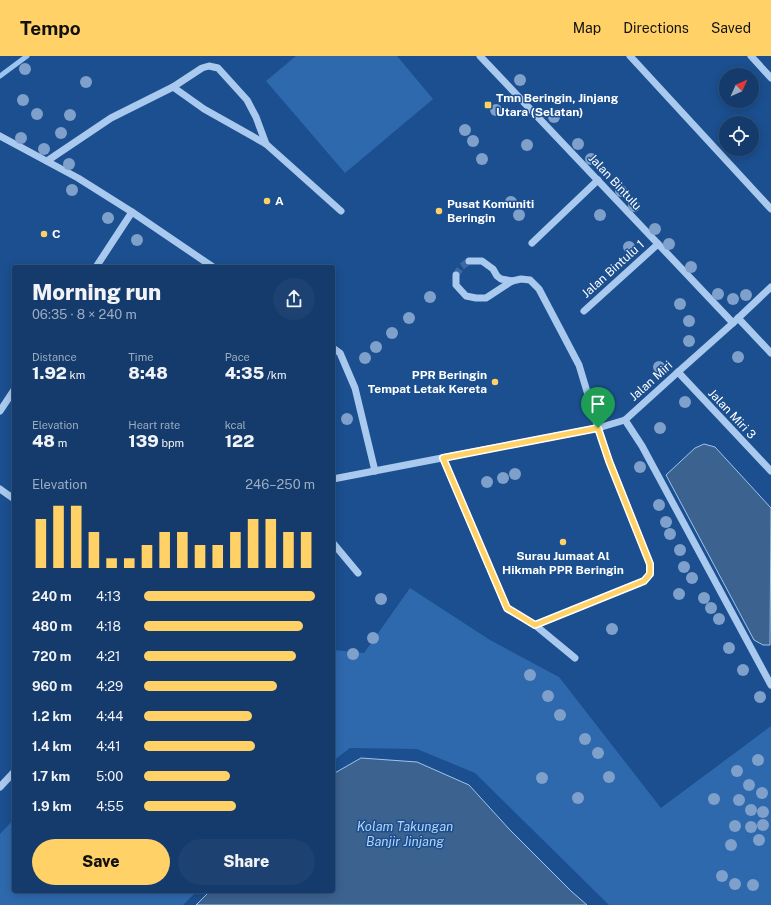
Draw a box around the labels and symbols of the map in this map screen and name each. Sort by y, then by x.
north arrow [719,68,759,108]
place label: Tmn Beringin, Jinjang Utara (Selatan) [496,91,619,119]
marker: Tmn Beringin, Jinjang Utara (Selatan) [483,100,493,110]
street label: Jalan Bintulu [586,151,644,213]
place label: A [275,194,284,208]
marker: A [262,196,272,206]
place label: Pusat Komuniti Beringin [447,197,534,225]
marker: Pusat Komuniti Beringin [434,206,444,216]
place label: C [52,227,61,241]
marker: C [39,229,49,239]
street label: Jalan Bintulu 1 [579,237,647,301]
street label: Jalan Miri [627,358,675,404]
place label: PPR Beringin Tempat Letak Kereta [368,368,487,396]
marker: PPR Beringin Tempat Letak Kereta [490,377,500,387]
street label: Jalan Miri 3 [705,386,759,442]
pin [581,387,615,428]
marker: Surau Jumaat Al Hikmah PPR Beringin [558,537,568,547]
place label: Surau Jumaat Al Hikmah PPR Beringin [502,549,624,577]
water label: Kolam Takungan Banjir Jinjang [357,819,453,849]

